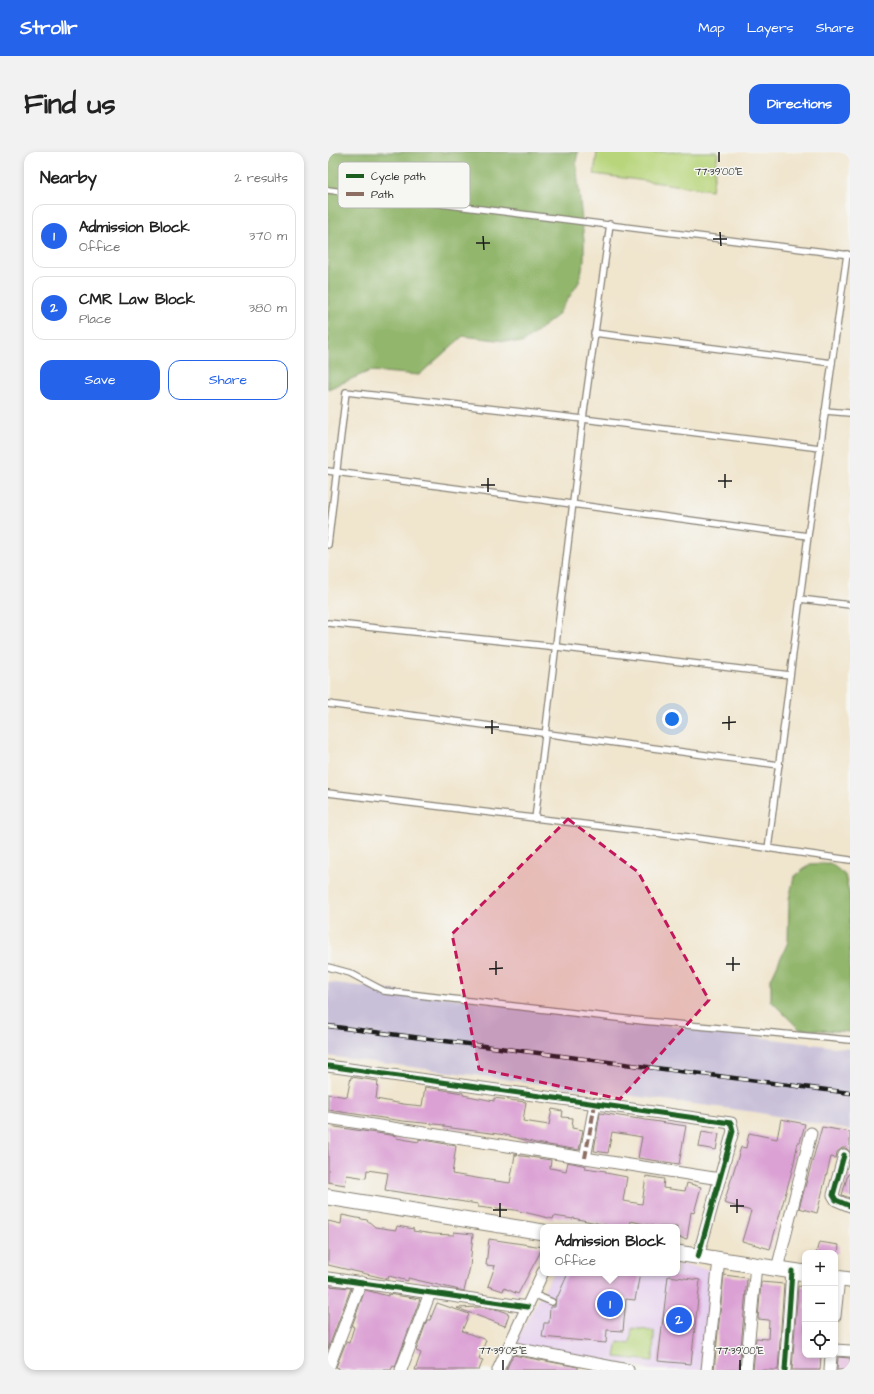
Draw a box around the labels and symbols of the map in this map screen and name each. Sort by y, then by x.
legend [338,162,470,208]
text: 77°39'00"E [695,165,743,179]
text: Cycle path [371,169,426,185]
text: Path [371,187,394,202]
your location [662,709,682,729]
pin: 1 [597,1289,623,1319]
pin: 2 [666,1305,692,1335]
text: 77°39'05"E [479,1344,527,1358]
text: 77°39'00"E [716,1344,764,1358]

